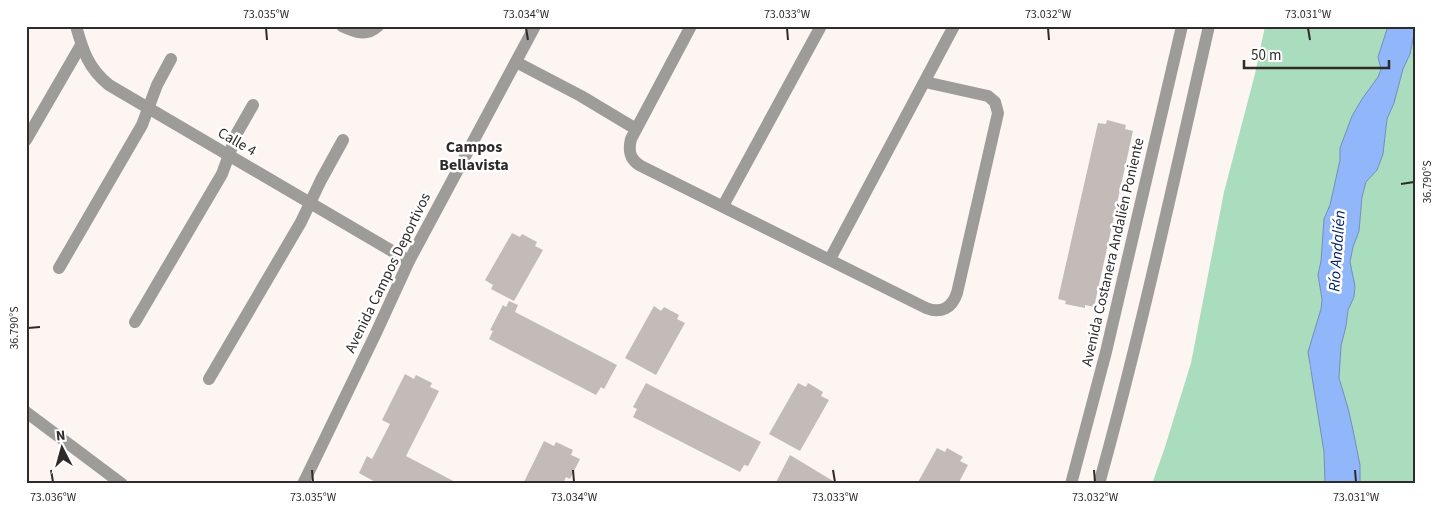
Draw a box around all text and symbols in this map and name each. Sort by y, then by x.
text: 73.035°W [243,6,290,23]
text: 73.034°W [503,6,550,23]
text: 73.033°W [764,6,811,23]
text: 73.032°W [1025,6,1072,23]
text: 73.031°W [1285,6,1332,23]
scale bar [1244,38,1388,70]
text: 50 m [1251,45,1281,66]
street label: Calle 4 [214,122,261,162]
district label: Campos Bellavista [439,136,509,176]
street label: Avenida Costanera Andalién Poniente [1076,136,1150,368]
text: 36.790°S [1419,160,1436,204]
street label: Avenida Campos Deportivos [340,189,436,357]
water label: Río Andalién [1323,210,1351,292]
text: 36.790°S [6,306,23,350]
north arrow [38,422,88,472]
text: N [55,426,66,446]
text: 73.036°W [30,489,77,506]
text: 73.035°W [290,489,337,506]
text: 73.034°W [551,489,598,506]
text: 73.033°W [812,489,859,506]
text: 73.032°W [1072,489,1119,506]
text: 73.031°W [1333,489,1380,506]

